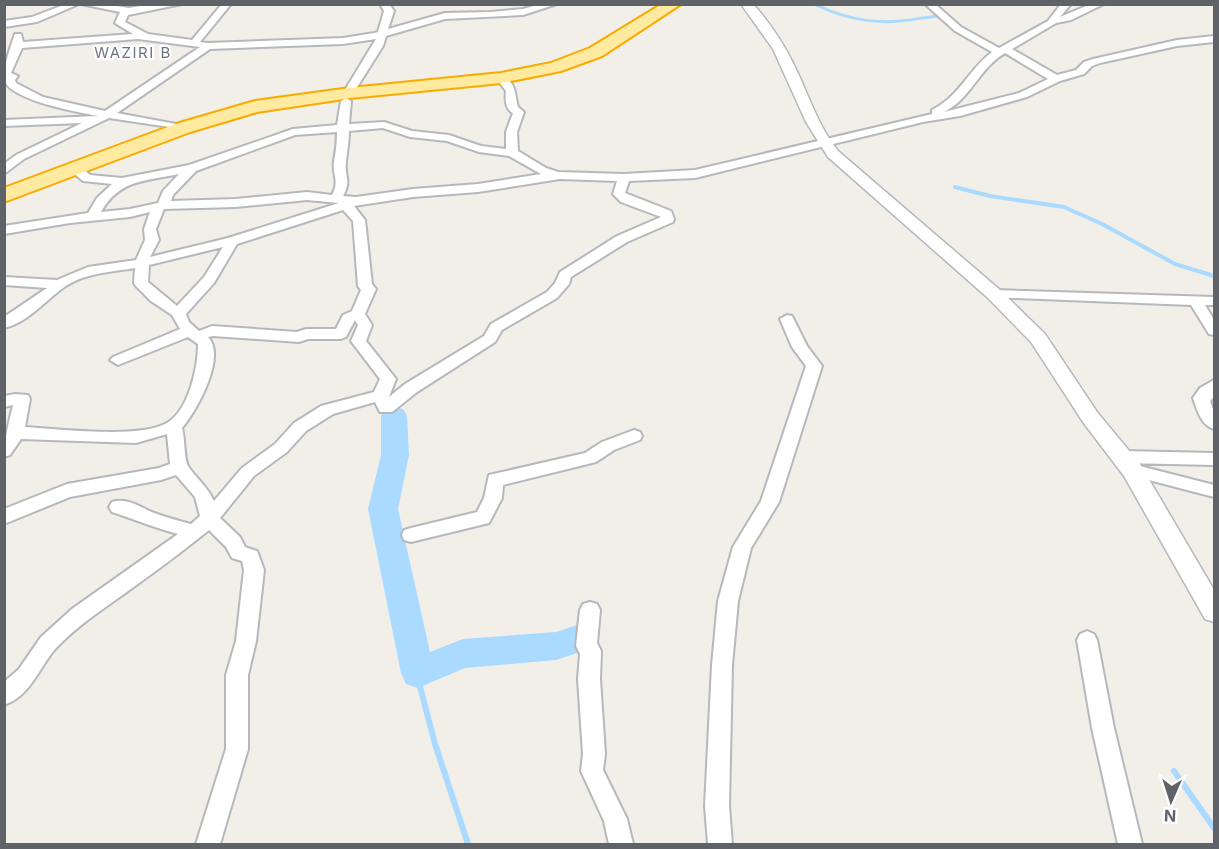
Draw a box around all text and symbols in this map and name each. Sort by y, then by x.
district label: WAZIRI B [94,43,172,62]
north arrow [1141,771,1201,831]
text: N [1164,806,1177,826]

